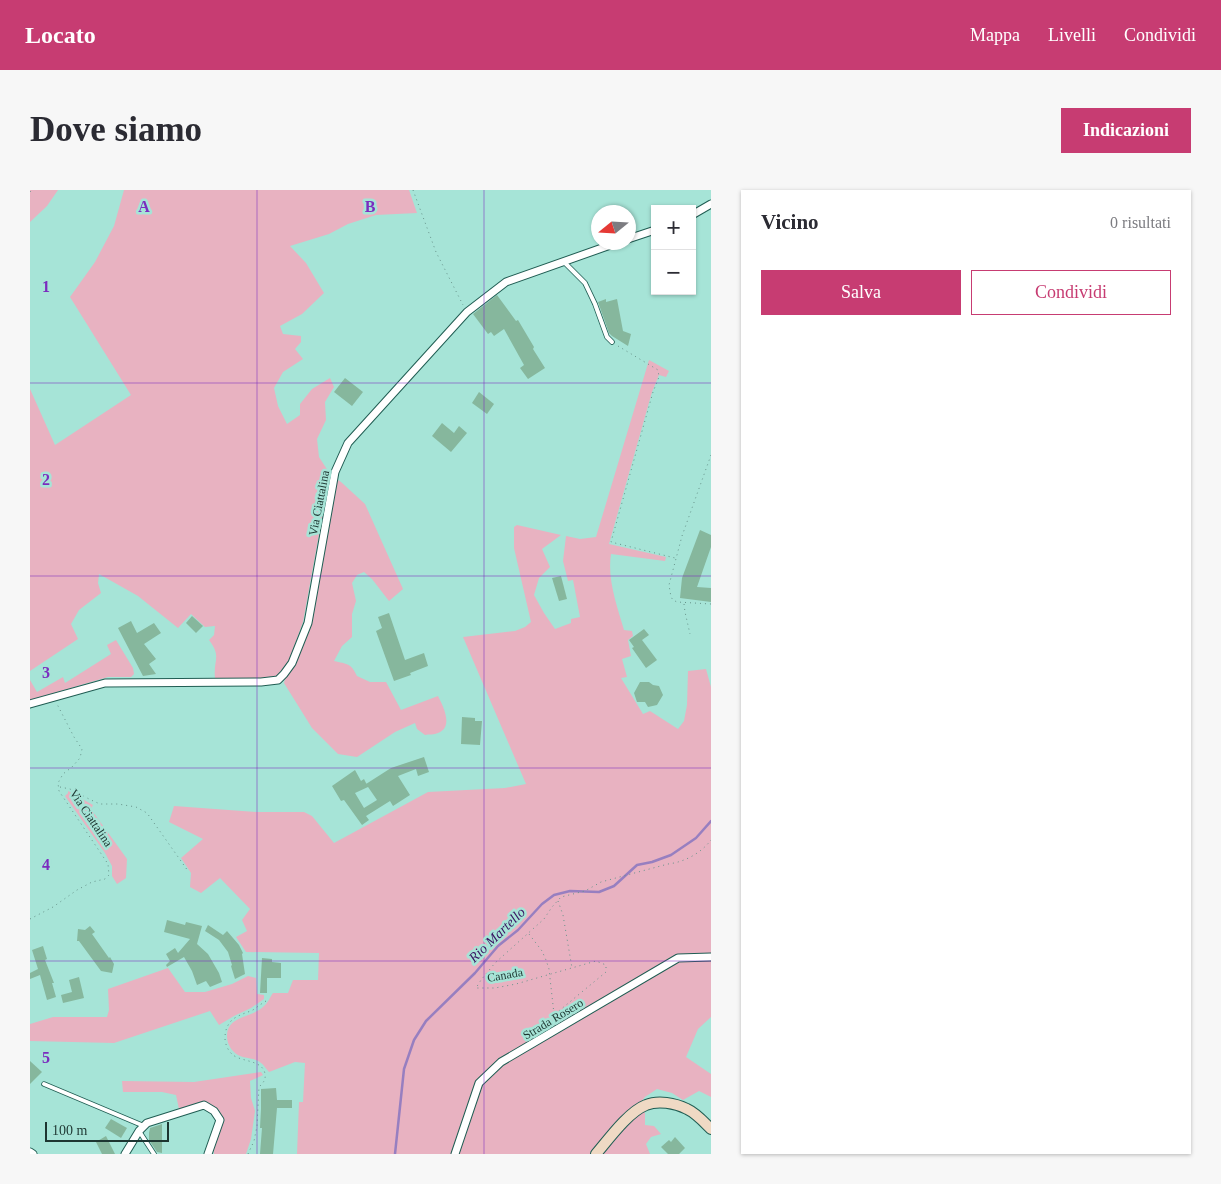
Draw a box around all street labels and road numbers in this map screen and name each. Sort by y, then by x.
street label: Via Ciattalina [306,468,332,537]
street label: Via Ciattalina [67,787,116,850]
street label: Canada [486,965,525,985]
street label: Strada Rosero [520,996,586,1042]

